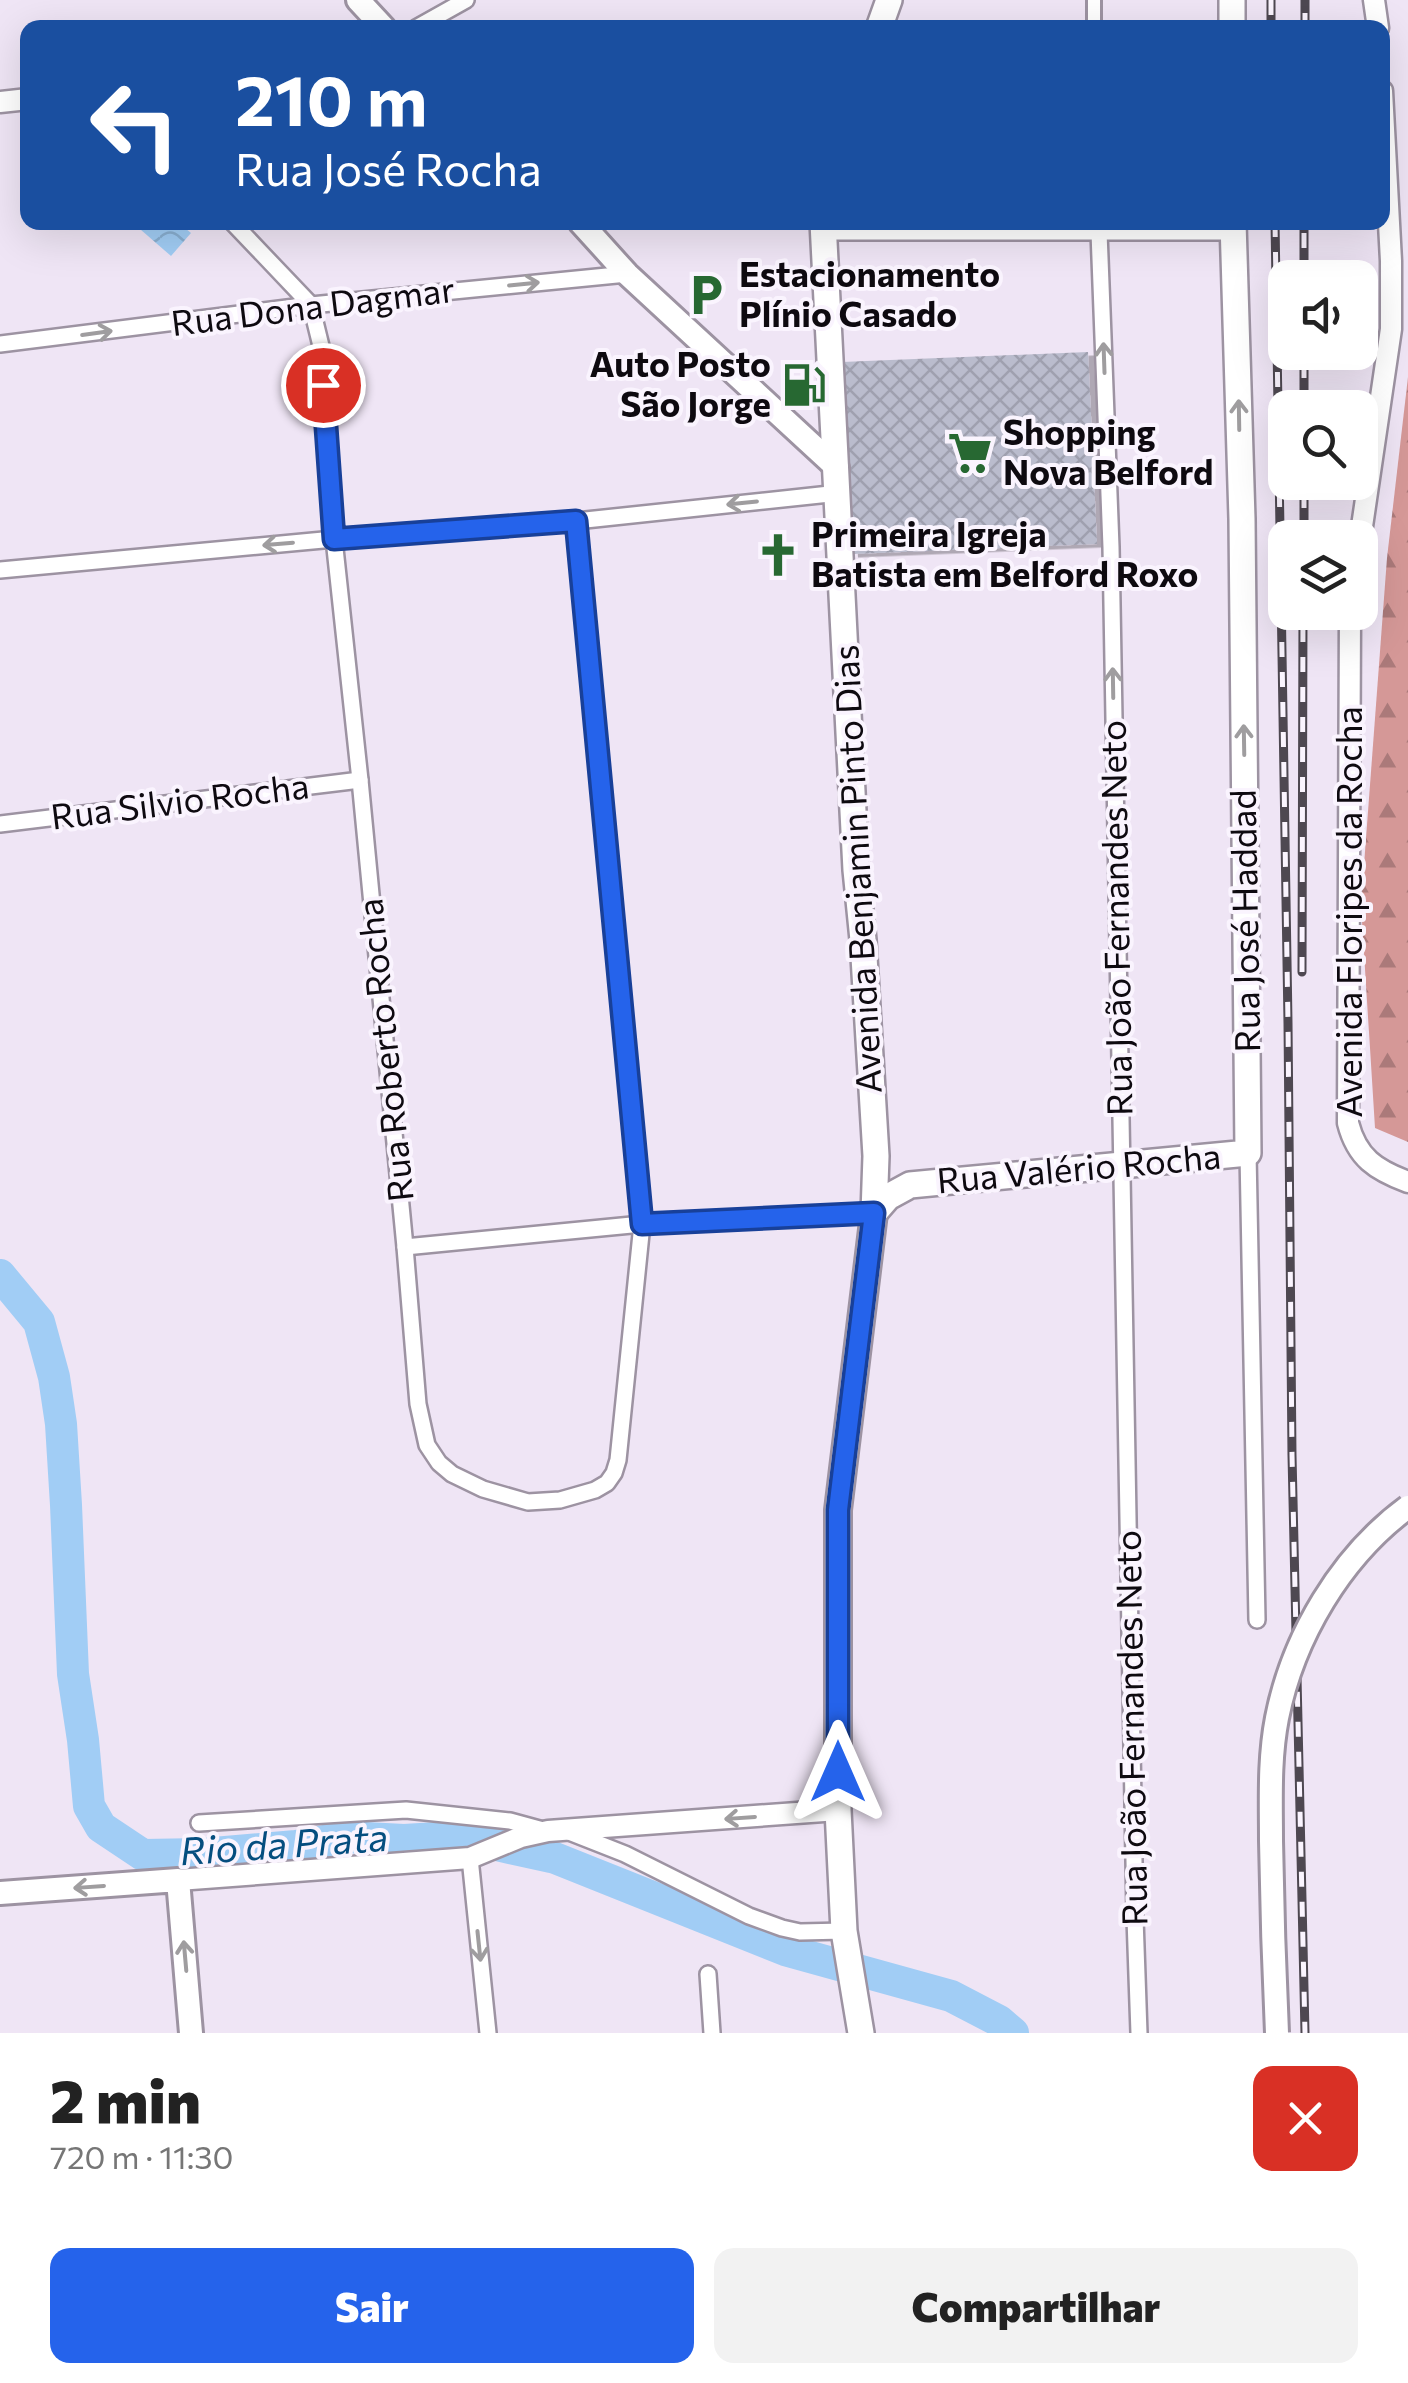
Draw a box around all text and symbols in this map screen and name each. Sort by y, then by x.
text: 210 m [235,55,427,140]
icon: left [70,60,200,190]
text: Rua José Rocha [235,140,542,195]
place label: Estacionamento Plínio Casado [739,251,1000,334]
map controls [1268,260,1378,630]
button: sound [1268,260,1378,370]
street label: Rua Dona Dagmar [168,266,457,343]
parking icon: Estacionamento Plínio Casado [682,271,730,319]
one-way arrow [507,274,540,293]
one-way arrow [80,323,112,342]
place label: Auto Posto São Jorge [590,341,771,424]
one-way arrow [1094,342,1113,374]
pin [281,343,366,428]
icon: arrive [296,358,351,413]
fuel station icon: Auto Posto São Jorge [780,361,828,409]
button: search [1268,390,1378,500]
one-way arrow [1230,400,1249,432]
place label: Shopping Nova Belford [1003,409,1213,492]
supermarket icon: Shopping Nova Belford [946,429,994,477]
one-way arrow [726,494,758,513]
place label: Primeira Igreja Batista em Belford Roxo [811,511,1198,594]
button: layers [1268,520,1378,630]
church icon: Primeira Igreja Batista em Belford Roxo [754,531,802,579]
one-way arrow [263,535,295,554]
street label: Avenida Benjamin Pinto Dias [822,644,889,1095]
one-way arrow [1104,667,1123,699]
street label: Avenida Floripes da Rocha [1326,706,1369,1118]
street label: Rua João Fernandes Neto [1090,720,1139,1116]
one-way arrow [1234,725,1254,758]
street label: Rua Silvio Rocha [48,762,311,837]
street label: Rua José Haddad [1220,789,1267,1053]
street label: Rua Roberto Rocha [346,896,421,1204]
street label: Rua Valério Rocha [935,1133,1223,1200]
street label: Rua João Fernandes Neto [1105,1530,1154,1926]
position arrow [786,1720,890,1824]
one-way arrow [725,1808,757,1827]
water label: Rio da Prata [178,1812,389,1873]
one-way arrow [74,1877,106,1896]
one-way arrow [469,1929,488,1961]
one-way arrow [175,1941,194,1973]
text: 2 min [50,2062,201,2135]
button: close [1253,2066,1358,2171]
text: 720 m · 11:30 [50,2136,233,2176]
button: Sair [50,2248,694,2363]
button: Compartilhar [714,2248,1358,2363]

